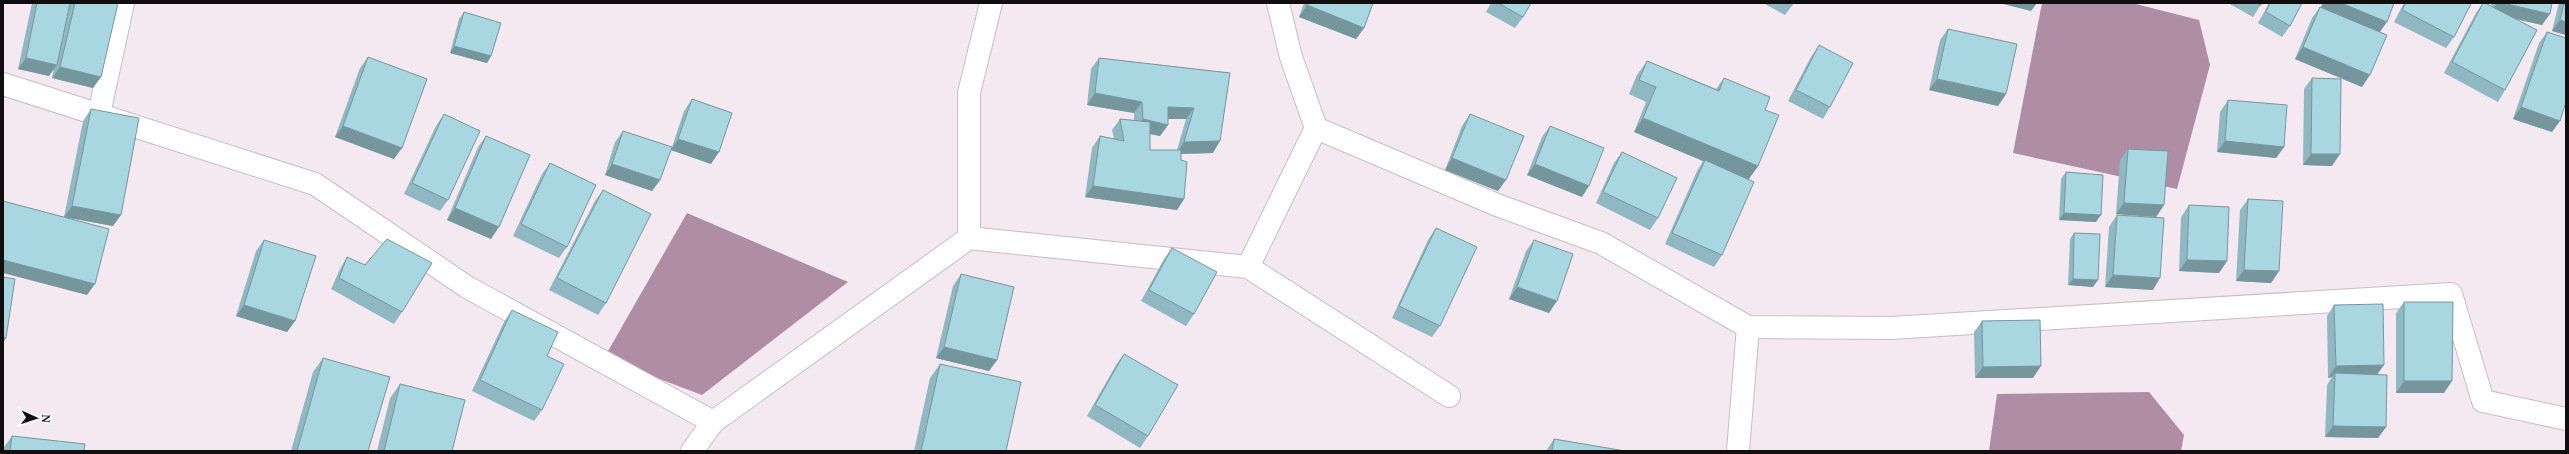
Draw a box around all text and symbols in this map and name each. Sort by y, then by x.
north arrow [16,398,56,438]
text: N [39,414,53,424]

